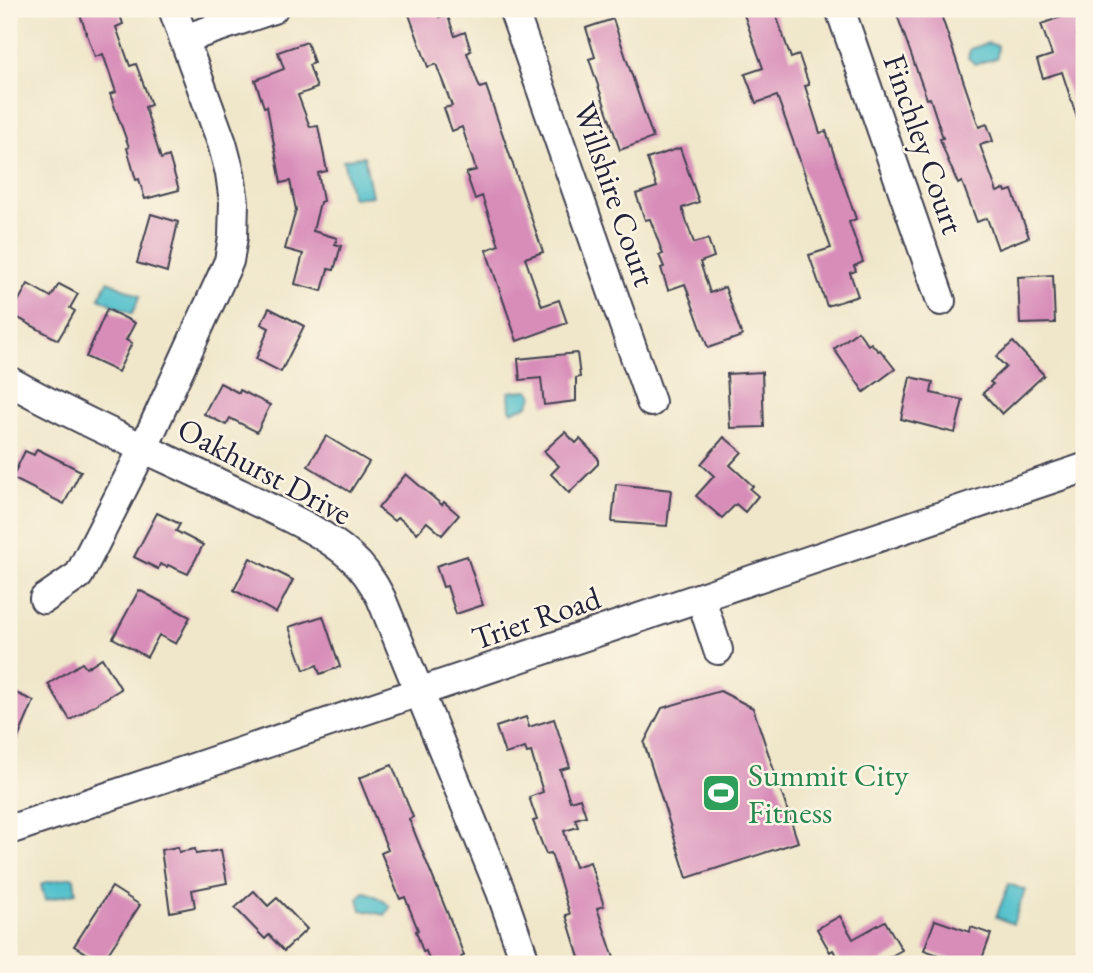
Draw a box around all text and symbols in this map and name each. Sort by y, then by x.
street label: Finchley Court [874,49,974,239]
street label: Willshire Court [564,96,666,292]
street label: Oakhurst Drive [171,408,359,534]
street label: Trier Road [466,576,607,660]
place label: Summit City Fitness [748,754,909,833]
sports icon: Summit City Fitness [700,772,742,814]

